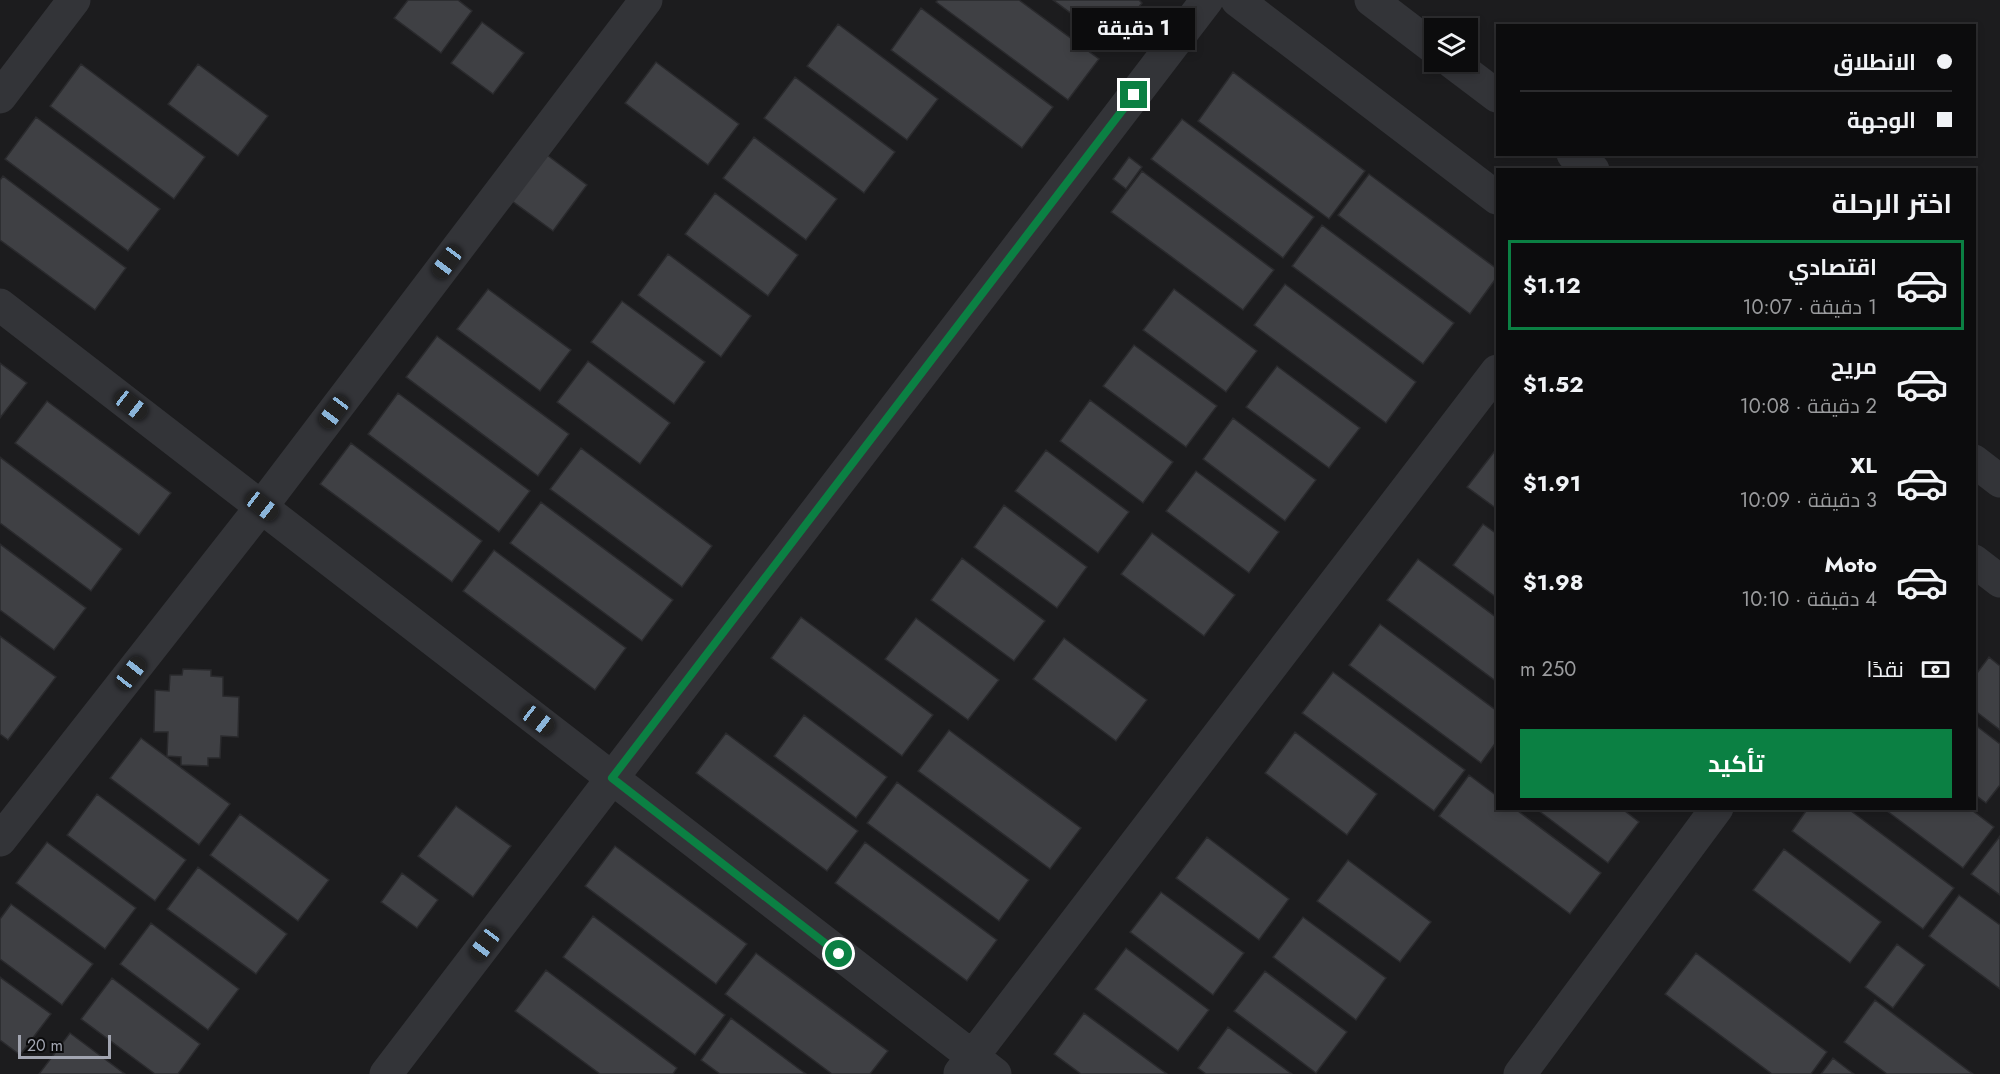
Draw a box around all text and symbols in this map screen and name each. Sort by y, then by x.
callout: 1 دقيقة [1072,8,1196,50]
text: 1 دقيقة [1097,14,1170,43]
map controls [1424,18,1478,72]
button: layers [1424,18,1478,72]
text: الانطلاق [1833,46,1916,78]
route end [1120,81,1147,108]
text: الوجهة [1847,104,1916,136]
text: اختر الرحلة [1832,184,1952,223]
car [429,242,465,282]
text: اقتصادي [1788,251,1877,283]
icon: car [1895,258,1949,312]
text: $1.12 [1523,269,1581,301]
text: 1 دقيقة · 10:07 [1742,293,1877,322]
text: مريح [1831,350,1877,382]
icon: car [1895,357,1949,411]
text: $1.52 [1523,368,1584,400]
car [111,387,151,423]
car [316,392,352,432]
text: 2 دقيقة · 10:08 [1740,392,1877,421]
text: XL [1850,449,1877,481]
icon: car [1895,456,1949,510]
text: $1.91 [1523,467,1581,499]
text: 3 دقيقة · 10:09 [1740,486,1877,515]
car [242,488,282,524]
text: Moto [1824,548,1877,580]
icon: car [1895,555,1949,609]
text: $1.98 [1523,566,1583,598]
text: 4 دقيقة · 10:10 [1741,585,1877,614]
car [113,653,149,693]
text: نقدًا [1866,653,1904,685]
icon: cash [1919,653,1952,686]
text: 250 m [1520,655,1576,684]
car [518,702,558,738]
button: تأكيد [1520,729,1952,798]
car [467,924,503,964]
route start [825,940,852,967]
scale bar [18,1032,111,1060]
text: 20 m [27,1034,63,1057]

